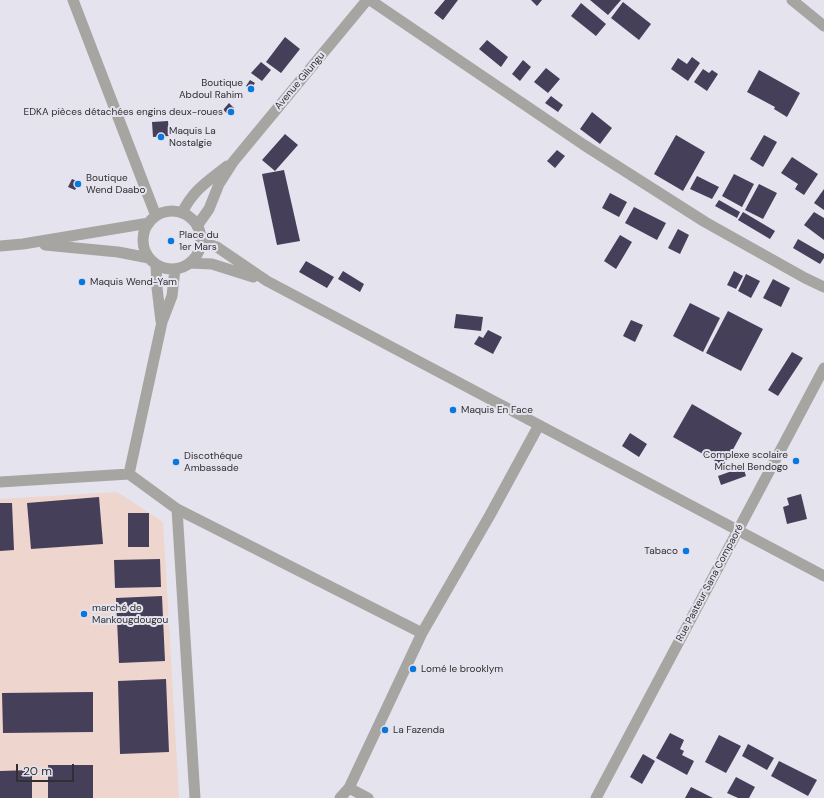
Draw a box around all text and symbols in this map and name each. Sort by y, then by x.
street label: Avenue Gilungu [272,50,328,112]
place label: Boutique Abdoul Rahim [179,77,243,100]
marker: Boutique Abdoul Rahim [246,84,256,94]
place label: EDKA pièces détachées engins deux-roues [24,106,223,118]
marker: EDKA pièces détachées engins deux-roues [226,107,236,117]
place label: Maquis La Nostalgie [169,125,216,148]
marker: Maquis La Nostalgie [156,132,166,142]
place label: Boutique Wend Daabo [86,172,145,196]
marker: Boutique Wend Daabo [73,179,83,189]
place label: Place du 1er Mars [179,229,219,252]
marker: Place du 1er Mars [166,236,176,246]
place label: Maquis Wend-Yam [90,276,177,288]
marker: Maquis Wend-Yam [77,277,87,287]
place label: Maquis En Face [461,404,533,416]
marker: Maquis En Face [448,405,458,415]
place label: Complexe scolaire Michel Bendogo [703,449,788,472]
place label: Discothéque Ambassade [184,450,243,474]
marker: Complexe scolaire Michel Bendogo [791,456,801,466]
marker: Discothéque Ambassade [171,457,181,467]
street label: Rue Pasteur Sana Compaoré [674,522,746,644]
place label: Tabaco [644,545,678,557]
marker: Tabaco [681,546,691,556]
place label: marché de Mankougdougou [92,602,168,626]
marker: marché de Mankougdougou [79,609,89,619]
place label: Lomé le brooklym [421,663,503,675]
marker: Lomé le brooklym [408,664,418,674]
place label: La Fazenda [393,724,445,736]
marker: La Fazenda [380,725,390,735]
scale bar [18,756,76,782]
text: 20 m [23,763,52,779]

